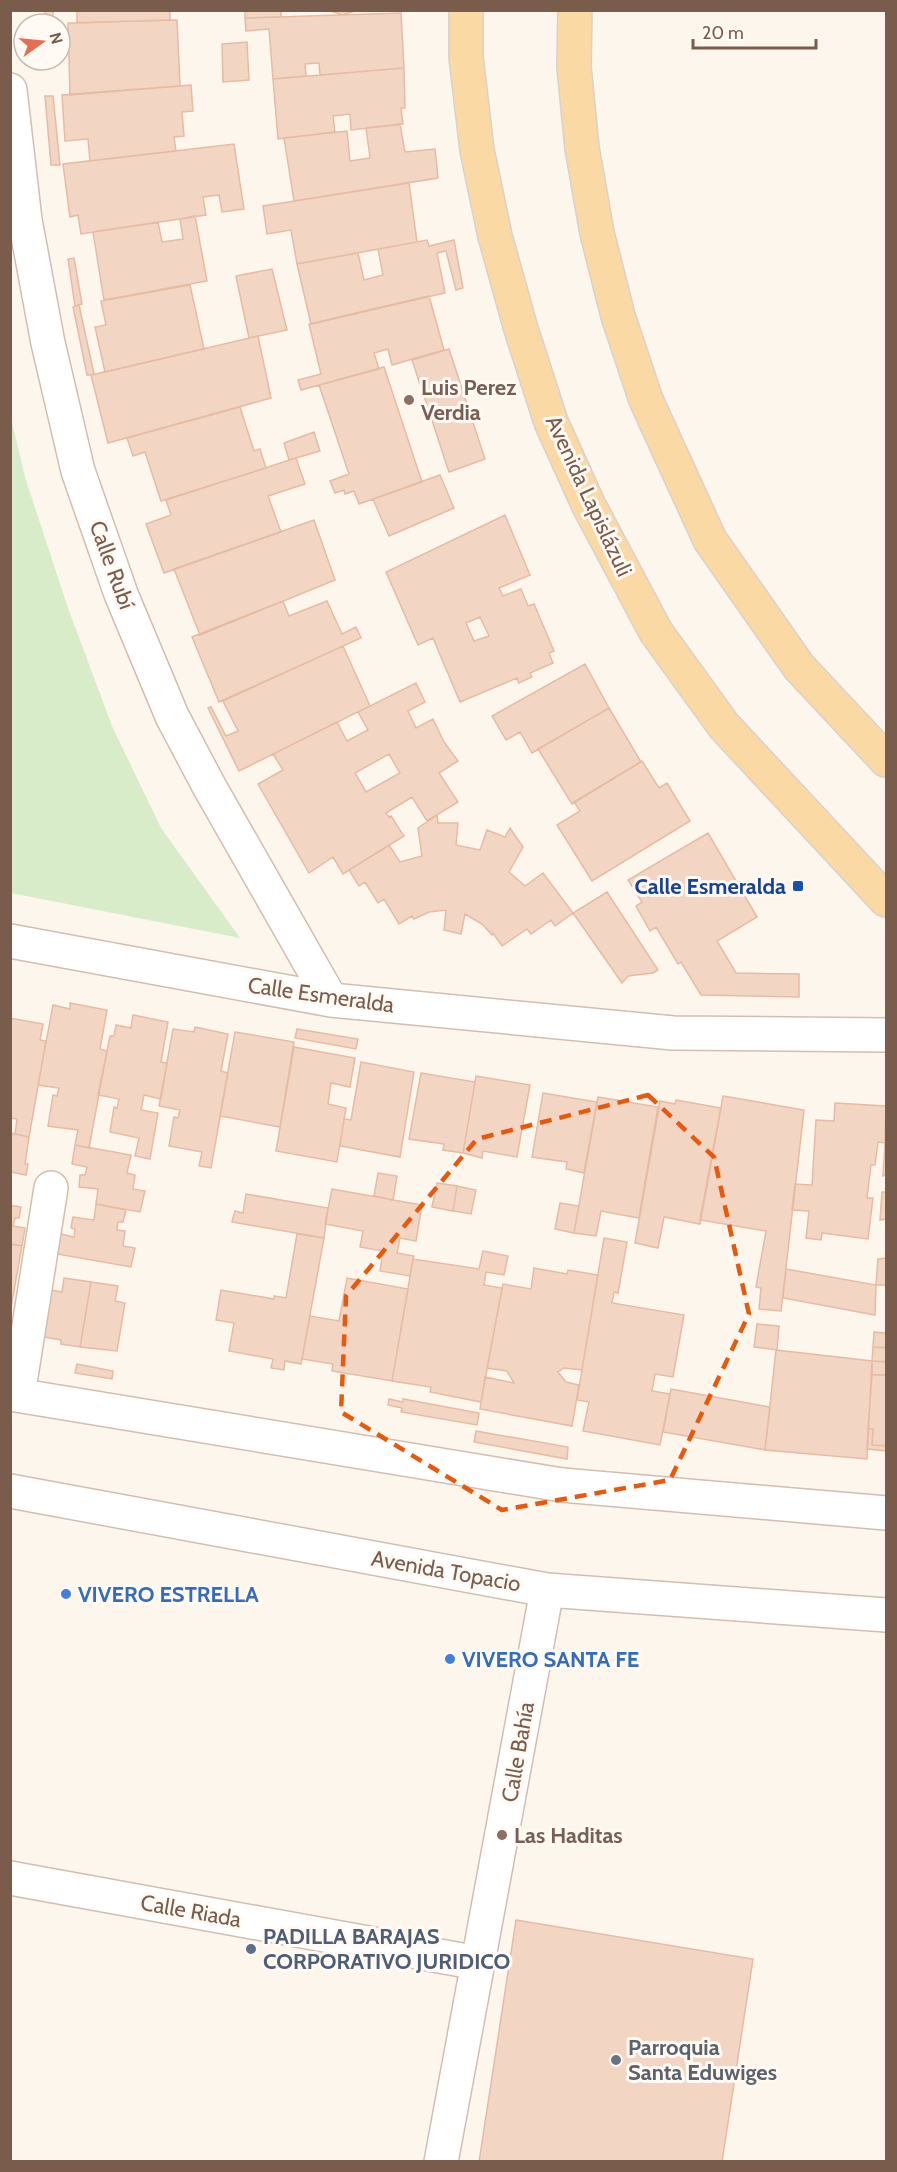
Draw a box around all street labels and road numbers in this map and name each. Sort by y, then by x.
street label: Avenida Lapislázuli [540,411,638,581]
street label: Calle Rubí [84,517,141,613]
street label: Calle Esmeralda [246,971,396,1019]
street label: Avenida Topacio [369,1545,523,1597]
street label: Calle Bahía [496,1699,540,1804]
street label: Calle Riada [139,1889,244,1933]

